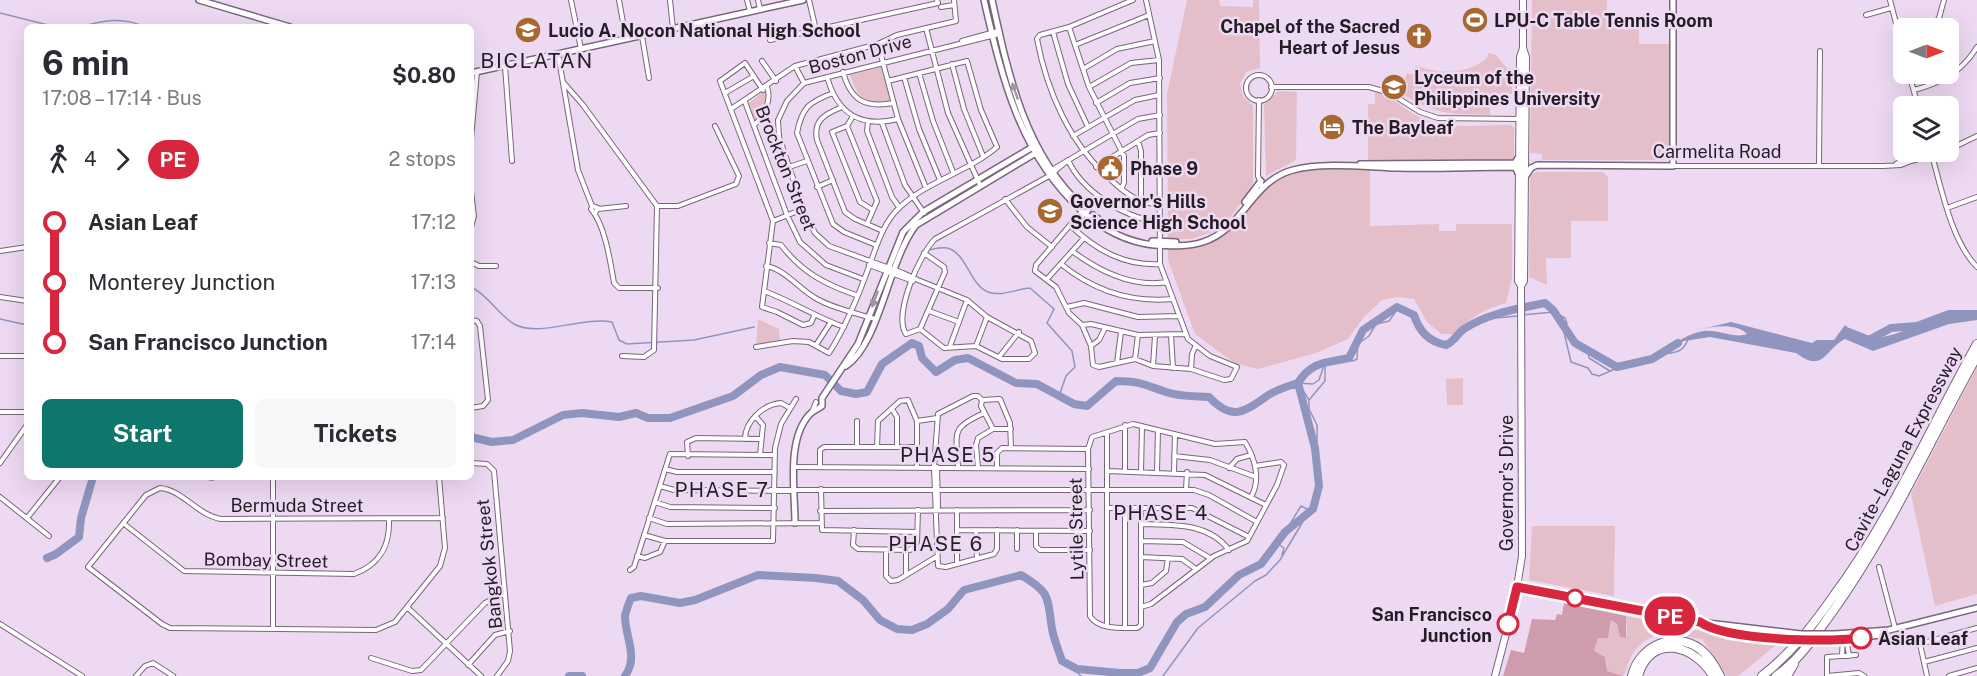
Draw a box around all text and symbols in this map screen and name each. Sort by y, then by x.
sports icon: LPU-C Table Tennis Room [1460,5,1490,35]
place label: LPU-C Table Tennis Room [1494,10,1713,31]
school or university icon: Lucio A. Nocon National High School [513,15,543,45]
place label: Chapel of the Sacred Heart of Jesus [1220,16,1400,58]
north arrow [1893,18,1959,84]
map controls [1893,18,1959,162]
place label: Lucio A. Nocon National High School [548,20,861,41]
church icon: Chapel of the Sacred Heart of Jesus [1404,21,1434,51]
street label: Boston Drive [806,30,914,78]
text: 6 min [42,44,129,82]
district label: BICLATAN [480,48,594,73]
text: $0.80 [392,62,456,88]
place label: Lyceum of the Philippines University [1414,67,1600,109]
school or university icon: Lyceum of the Philippines University [1379,72,1409,102]
one-way arrow [1010,82,1019,100]
text: 17:08 – 17:14 · Bus [42,86,202,110]
button: layers [1893,96,1959,162]
street label: Brockton Street [751,102,821,234]
hotel icon: The Bayleaf [1317,112,1347,142]
place label: The Bayleaf [1352,117,1453,138]
street label: Carmelita Road [1653,141,1781,162]
icon: walk [42,143,75,176]
icon: forward [106,143,139,176]
text: 4 [84,147,97,171]
text: PE [160,147,187,172]
text: 2 stops [389,147,456,171]
public building icon: Phase 9 [1095,153,1125,183]
place label: Phase 9 [1130,158,1198,179]
place label: Governor's Hills Science High School [1070,191,1246,233]
school or university icon: Governor's Hills Science High School [1035,196,1065,226]
text: Asian Leaf [88,209,198,235]
text: 17:12 [411,210,456,234]
text: Monterey Junction [88,269,275,295]
text: 17:13 [411,270,456,294]
one-way arrow [869,290,879,308]
text: San Francisco Junction [88,329,328,355]
text: 17:14 [411,330,456,354]
street label: Cavite–Laguna Expressway [1840,343,1966,555]
button: Start [42,399,243,468]
button: Tickets [255,399,456,468]
street label: Governor's Drive [1496,415,1517,551]
district label: PHASE 5 [900,443,996,467]
street label: Lytile Street [1065,477,1087,581]
district label: PHASE 7 [674,478,770,502]
street label: Bermuda Street [230,495,364,516]
street label: Bangkok Street [472,498,506,630]
district label: PHASE 4 [1113,501,1209,525]
district label: PHASE 6 [888,532,984,556]
street label: Bombay Street [203,548,329,572]
unlabelled marker [1566,589,1584,607]
line badge: PE [1643,596,1697,636]
place label: San Francisco Junction [1371,604,1492,646]
text: PE [1656,604,1684,629]
marker: San Francisco Junction [1497,613,1519,635]
marker: Asian Leaf [1850,627,1872,649]
place label: Asian Leaf [1878,628,1968,649]

